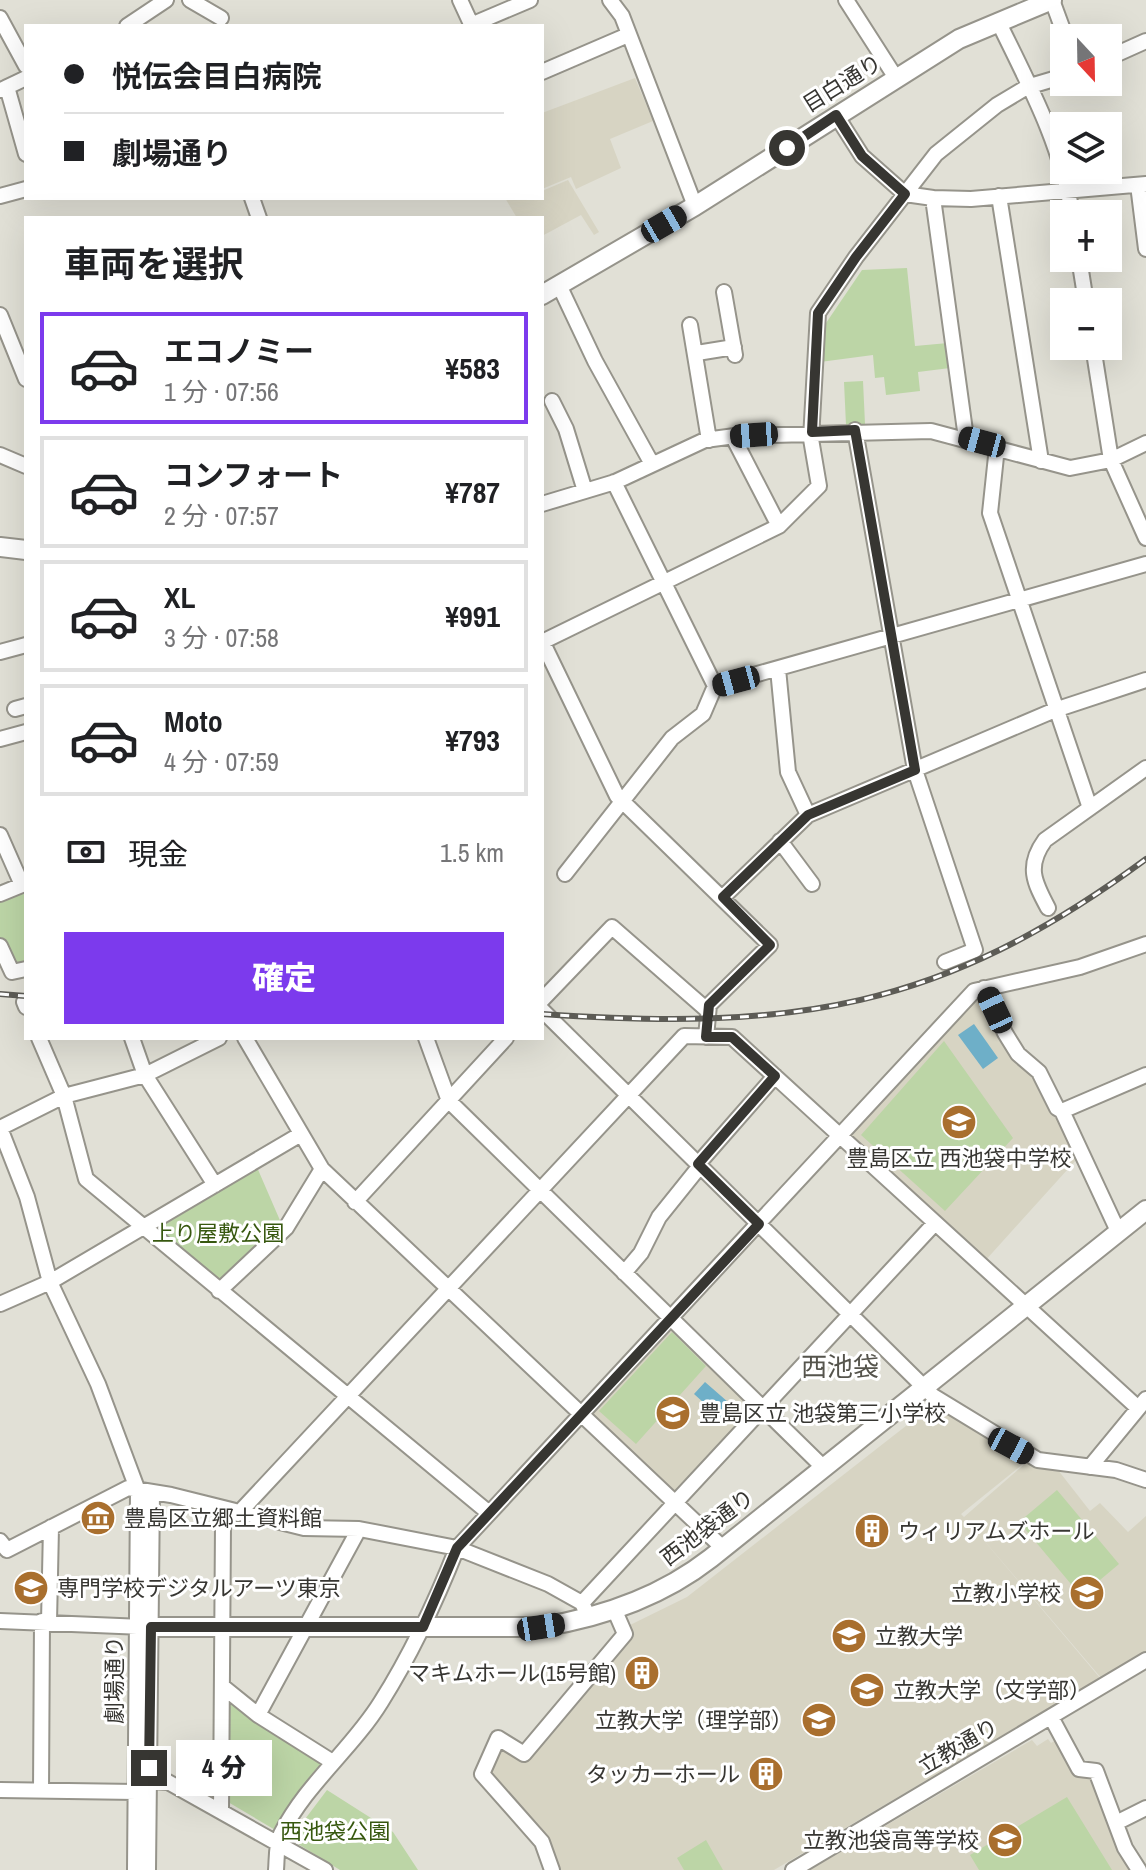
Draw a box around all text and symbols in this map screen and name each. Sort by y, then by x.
north arrow [1050,24,1122,96]
map controls [1050,24,1122,360]
street label: 目白通り [797,47,887,119]
text: 悦伝会目白病院 [112,56,322,96]
button: layers [1050,112,1122,184]
route start [769,130,805,166]
text: 劇場通り [112,133,232,173]
button: + [1050,200,1122,272]
car [637,202,691,246]
text: 車両を選択 [64,240,244,288]
button: − [1050,288,1122,360]
text: エコノミー [164,331,314,371]
icon: car [68,332,140,404]
text: ¥583 [445,348,500,388]
text: 1 分 · 07:56 [164,374,279,409]
car [729,421,779,449]
car [956,424,1008,460]
text: コンフォート [164,455,343,495]
icon: car [68,456,140,528]
text: ¥787 [445,472,500,512]
text: 2 分 · 07:57 [164,498,279,533]
text: XL [164,577,195,617]
icon: car [68,580,140,652]
text: ¥991 [445,596,500,636]
text: 3 分 · 07:58 [164,620,279,655]
car [710,663,762,699]
text: Moto [164,701,223,741]
icon: car [68,704,140,776]
text: ¥793 [445,720,500,760]
text: 4 分 · 07:59 [164,744,279,779]
icon: cash [64,830,108,874]
text: 現金 [128,834,188,874]
text: 1.5 km [440,835,504,870]
button: 確定 [64,932,504,1024]
car [974,983,1016,1037]
school or university icon: 豊島区立 西池袋中学校 [940,1103,978,1141]
place label: 豊島区立 西池袋中学校 [846,1143,1072,1173]
park label: 上り屋敷公園 [152,1218,284,1248]
district label: 西池袋 [801,1349,879,1384]
school or university icon: 豊島区立 池袋第三小学校 [654,1394,692,1432]
place label: 豊島区立 池袋第三小学校 [699,1398,946,1428]
car [984,1424,1038,1468]
street label: 西池袋通り [654,1482,760,1572]
museum icon: 豊島区立郷土資料館 [79,1499,117,1537]
place label: 豊島区立郷土資料館 [124,1503,322,1533]
building icon: ウィリアムズホール [853,1512,891,1550]
place label: ウィリアムズホール [898,1516,1094,1546]
school or university icon: 専門学校デジタルアーツ東京 [12,1569,50,1607]
place label: 専門学校デジタルアーツ東京 [57,1573,341,1603]
school or university icon: 立教小学校 [1068,1574,1106,1612]
place label: 立教小学校 [951,1578,1061,1608]
car [515,1611,567,1643]
school or university icon: 立教大学 [830,1617,868,1655]
place label: 立教大学 [875,1621,963,1651]
street label: 劇場通り [99,1636,129,1724]
building icon: マキムホール(15号館) [623,1654,661,1692]
place label: マキムホール(15号館) [408,1658,616,1688]
school or university icon: 立教大学（文学部） [848,1671,886,1709]
place label: 立教大学（文学部） [893,1675,1091,1705]
school or university icon: 立教大学（理学部） [800,1701,838,1739]
place label: 立教大学（理学部） [595,1705,793,1735]
street label: 立教通り [912,1711,1004,1781]
callout: 4 分 [177,1740,273,1796]
route end [131,1750,167,1786]
text: 4 分 [202,1750,246,1785]
building icon: タッカーホール [747,1755,785,1793]
place label: タッカーホール [586,1759,740,1789]
park label: 西池袋公園 [280,1816,390,1846]
school or university icon: 立教池袋高等学校 [986,1821,1024,1859]
place label: 立教池袋高等学校 [803,1825,979,1855]

